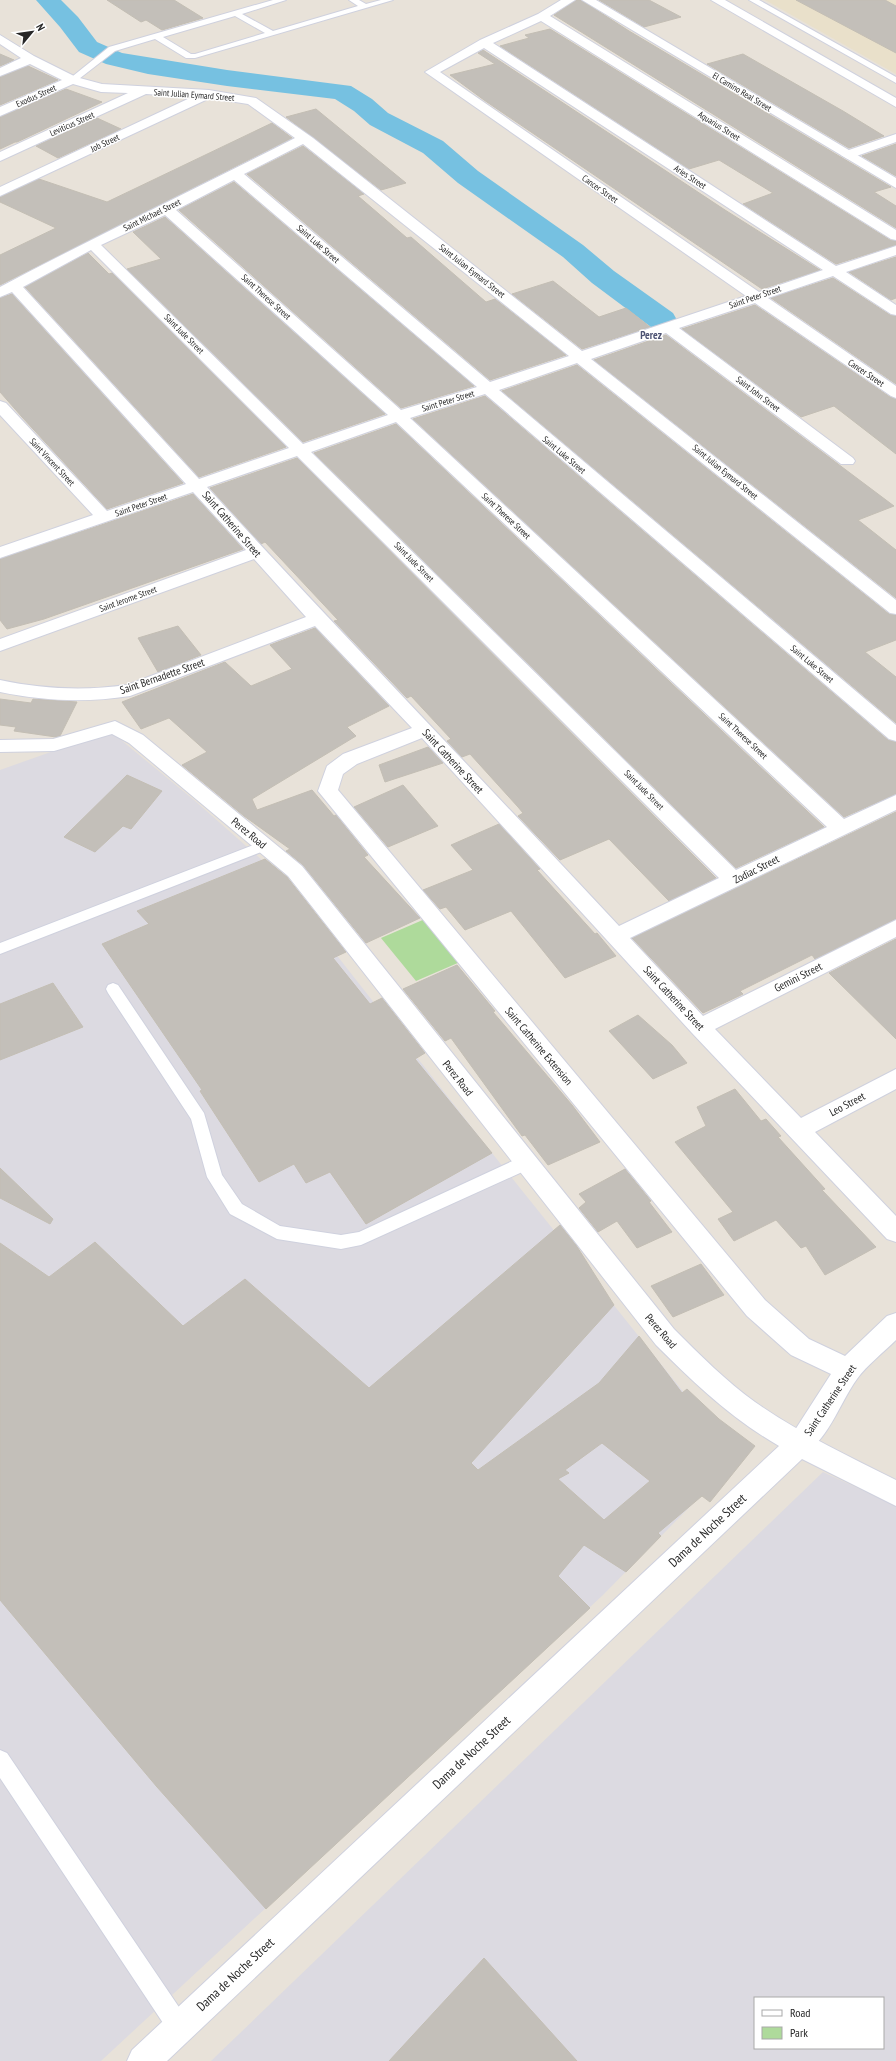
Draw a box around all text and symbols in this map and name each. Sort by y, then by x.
north arrow [12,12,52,52]
text: N [33,21,48,33]
street label: El Camino Real Street [711,70,774,114]
street label: Exodus Street [14,82,58,109]
street label: Saint Julian Eymard Street [153,86,235,103]
street label: Aquarius Street [696,108,743,143]
street label: Leviticus Street [48,109,96,138]
street label: Job Street [88,131,121,154]
street label: Aries Street [672,162,709,191]
street label: Cancer Street [580,172,621,205]
street label: Saint Michael Street [121,196,183,233]
street label: Saint Luke Street [295,222,342,265]
street label: Saint Julian Eymard Street [437,241,508,300]
street label: Saint Therese Street [239,272,294,322]
street label: Saint Peter Street [727,282,783,311]
street label: Saint Jude Street [162,311,207,356]
district label: Perez [640,328,662,342]
street label: Cancer Street [846,356,887,389]
street label: Saint John Street [734,373,783,414]
street label: Saint Peter Street [420,387,476,414]
street label: Saint Luke Street [541,433,589,476]
street label: Saint Vincent Street [27,435,78,488]
street label: Saint Julian Eymard Street [690,442,761,502]
street label: Saint Catherine Street [199,488,265,560]
street label: Saint Peter Street [113,490,169,519]
street label: Saint Therese Street [480,490,533,541]
street label: Saint Jude Street [392,539,437,584]
street label: Saint Jerome Street [98,583,158,614]
street label: Saint Luke Street [789,642,837,685]
street label: Saint Bernadette Street [118,655,206,697]
street label: Saint Therese Street [717,710,770,761]
street label: Saint Catherine Street [419,726,487,796]
street label: Saint Jude Street [622,767,667,812]
street label: Perez Road [229,814,270,852]
street label: Zodiac Street [731,852,781,886]
street label: Gemini Street [772,959,824,995]
street label: Saint Catherine Street [640,963,708,1033]
street label: Saint Catherine Extension [502,1004,576,1088]
street label: Perez Road [440,1057,476,1099]
street label: Leo Street [827,1089,867,1119]
street label: Perez Road [642,1311,680,1351]
street label: Saint Catherine Street [801,1362,859,1438]
street label: Dama de Noche Street [665,1490,750,1571]
street label: Dama de Noche Street [429,1712,514,1793]
street label: Dama de Noche Street [193,1934,278,2015]
legend [754,1997,884,2049]
text: Road [790,2005,810,2020]
text: Park [790,2025,808,2040]

